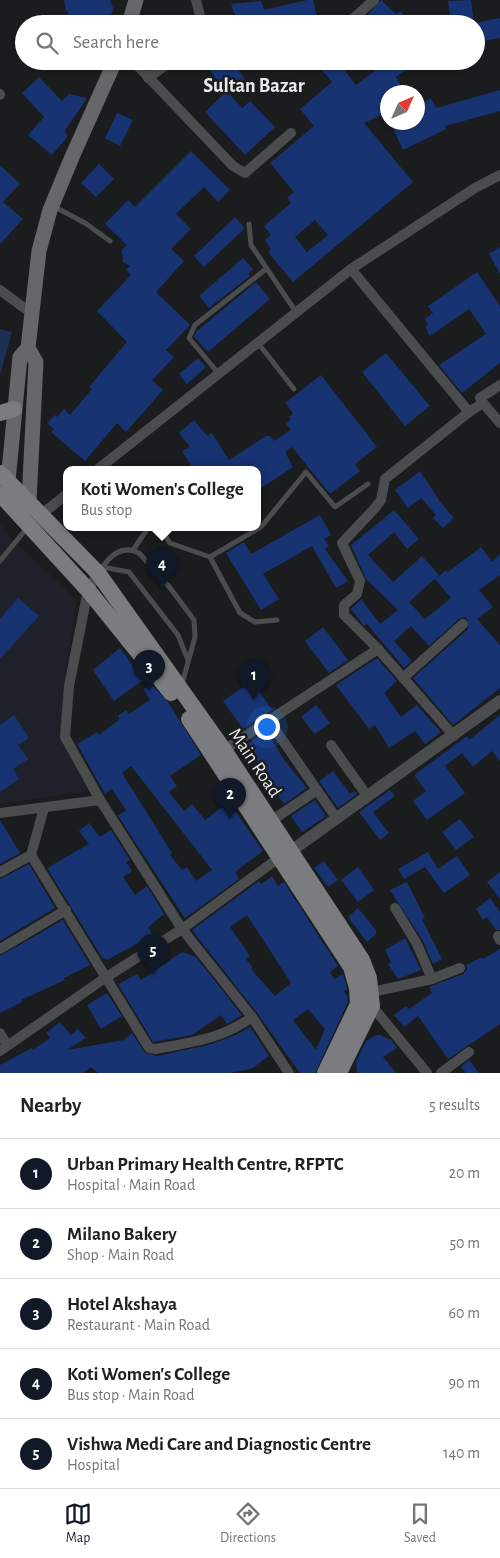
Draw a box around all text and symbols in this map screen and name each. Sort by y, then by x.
search box [15,15,485,70]
icon: search [33,29,61,57]
text: Search here [73,33,159,52]
district label: Sultan Bazar [203,76,305,96]
north arrow [380,85,425,130]
popup [63,466,261,531]
text: Koti Women's College [80,480,244,499]
text: Bus stop [80,502,133,518]
pin: 4 [146,548,178,589]
pin: 3 [133,650,165,691]
pin: 1 [238,659,270,700]
your location [254,714,280,740]
street label: Main Road [225,725,285,801]
pin: 2 [214,778,246,819]
pin: 5 [137,934,169,975]
text: Nearby [20,1095,81,1116]
text: 5 results [429,1097,480,1113]
text: Urban Primary Health Centre, RFPTC [67,1155,344,1174]
text: 1 [33,1165,39,1181]
text: 20 m [449,1165,480,1181]
text: Hospital · Main Road [67,1177,195,1193]
text: Milano Bakery [67,1225,177,1244]
text: 2 [32,1235,40,1251]
text: 50 m [449,1235,480,1251]
text: Shop · Main Road [67,1247,174,1263]
text: Hotel Akshaya [67,1295,177,1314]
text: 3 [33,1305,39,1321]
text: 60 m [449,1305,480,1321]
text: Restaurant · Main Road [67,1317,210,1333]
text: Koti Women's College [67,1365,230,1384]
text: 4 [32,1375,40,1391]
text: 90 m [449,1375,480,1391]
text: Bus stop · Main Road [67,1387,195,1403]
text: Vishwa Medi Care and Diagnostic Centre [67,1435,371,1454]
text: 5 [33,1445,39,1461]
text: 140 m [443,1445,480,1461]
text: Hospital [67,1457,120,1473]
tab: Map [64,1500,92,1547]
tab: Directions [220,1500,276,1547]
tab: Saved [404,1500,436,1547]

